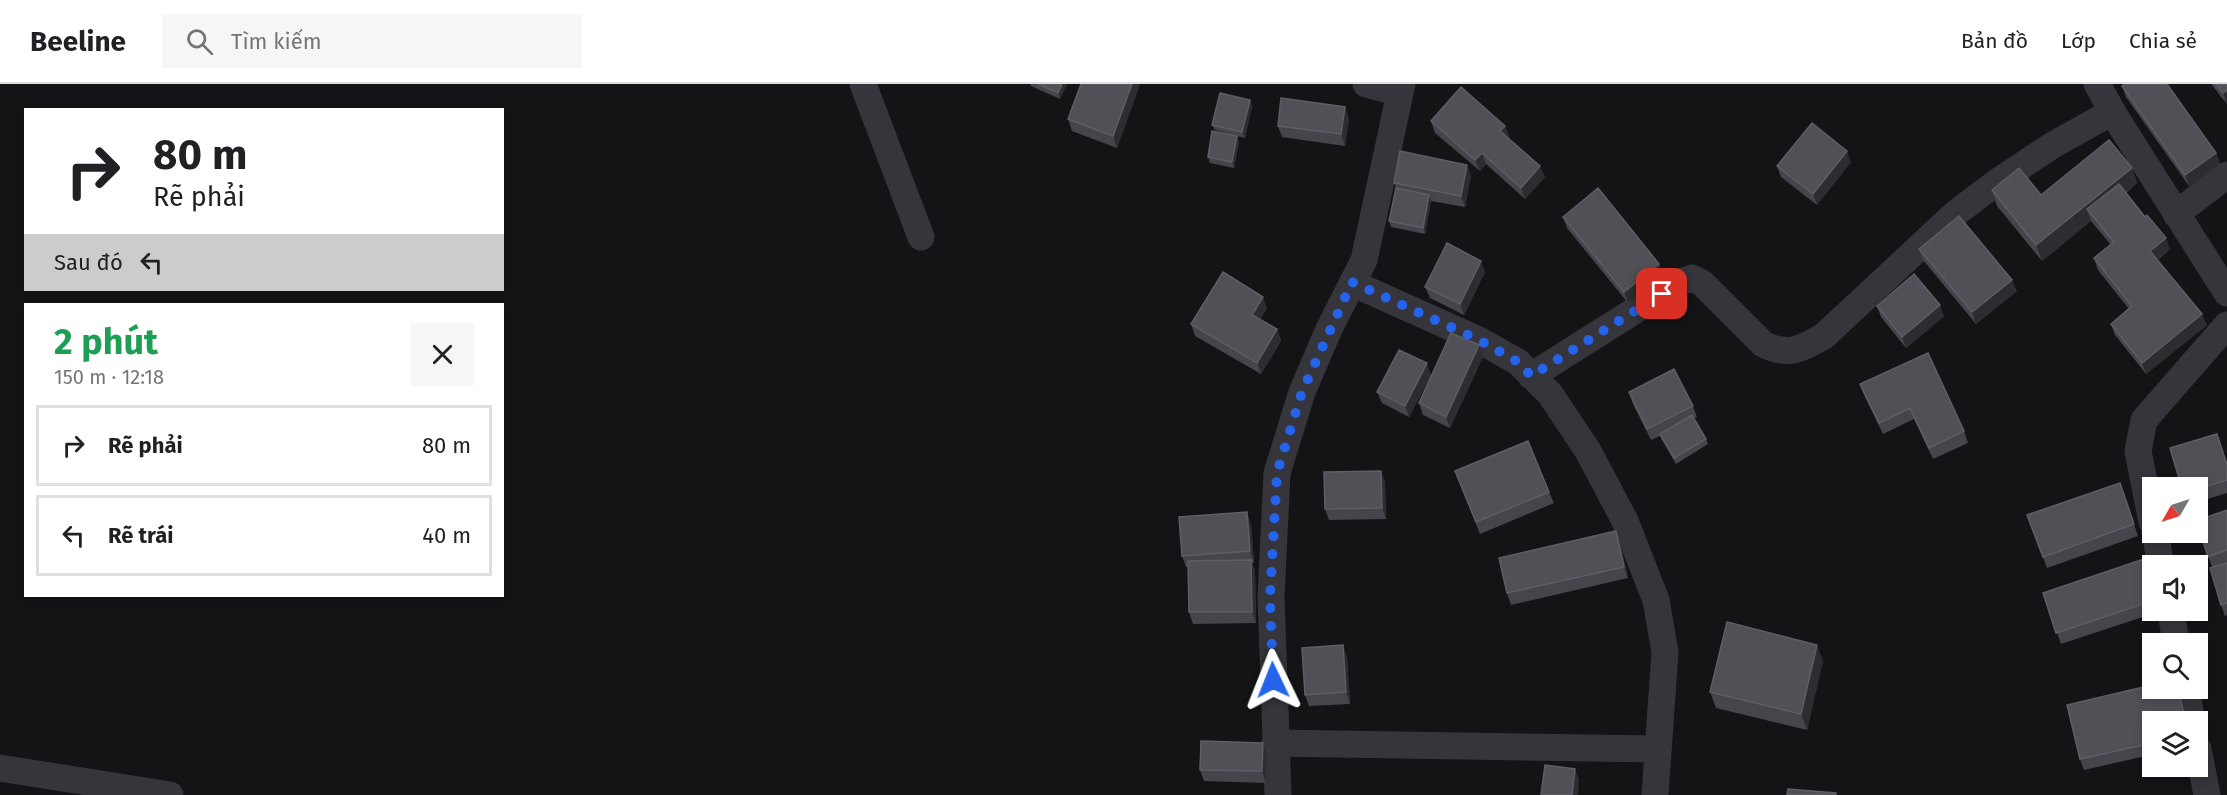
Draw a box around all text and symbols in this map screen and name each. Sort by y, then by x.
search box [162,14,582,68]
text: Beeline [30,25,126,58]
icon: search [183,25,216,58]
text: Tìm kiếm [231,28,322,55]
text: Bản đồ [1961,28,2028,54]
text: Lớp [2061,28,2096,54]
text: Chia sẻ [2129,28,2197,54]
text: 80 m [153,130,247,180]
icon: right [54,132,132,210]
text: Rẽ phải [153,181,245,213]
icon: left [135,246,168,279]
text: Sau đó [54,249,123,276]
pin [1636,268,1687,319]
icon: arrive [1645,277,1678,310]
text: 2 phút [54,320,158,364]
button: close [411,323,474,386]
text: 150 m · 12:18 [54,365,164,389]
icon: right [57,429,90,462]
text: Rẽ phải [108,432,183,459]
text: 80 m [422,432,471,459]
north arrow [2142,477,2208,543]
map controls [2142,477,2208,777]
icon: left [57,519,90,552]
text: Rẽ trái [108,522,173,549]
text: 40 m [422,522,471,549]
button: sound [2142,555,2208,621]
button: search [2142,633,2208,699]
position arrow [1241,648,1305,712]
button: layers [2142,711,2208,777]

